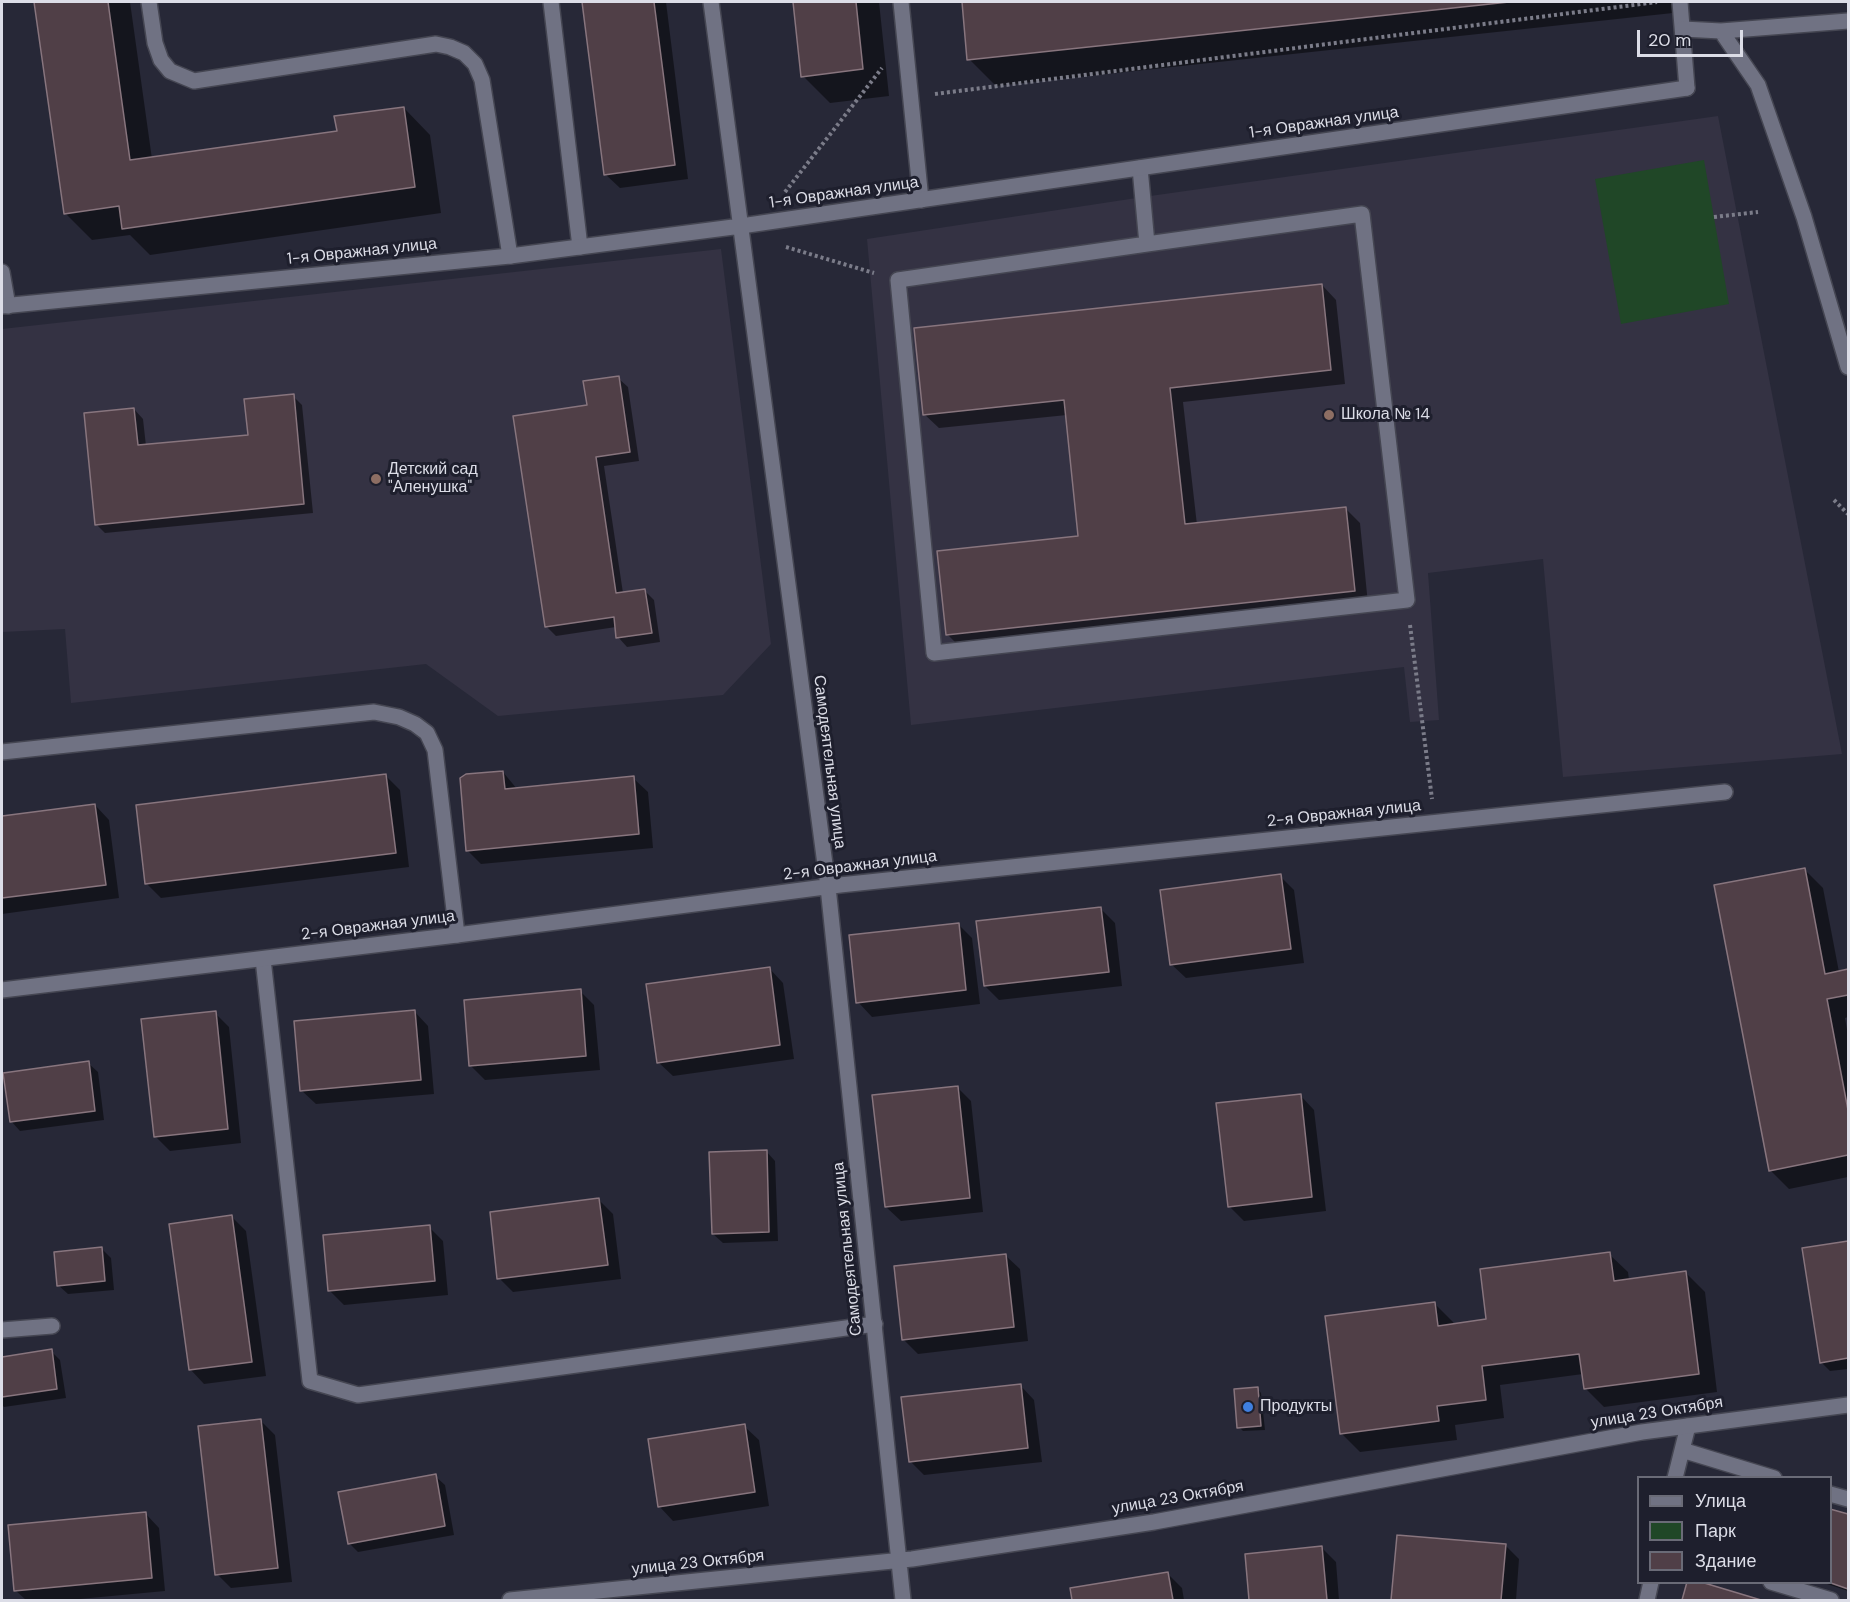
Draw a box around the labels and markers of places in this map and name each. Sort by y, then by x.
place label: Школа № 14 [1341,405,1430,425]
marker: Школа № 14 [1322,408,1336,422]
place label: Детский сад "Аленушка" [388,460,478,498]
marker: Детский сад "Аленушка" [369,472,383,486]
place label: Продукты [1260,1397,1332,1417]
marker: Продукты [1241,1400,1255,1414]

